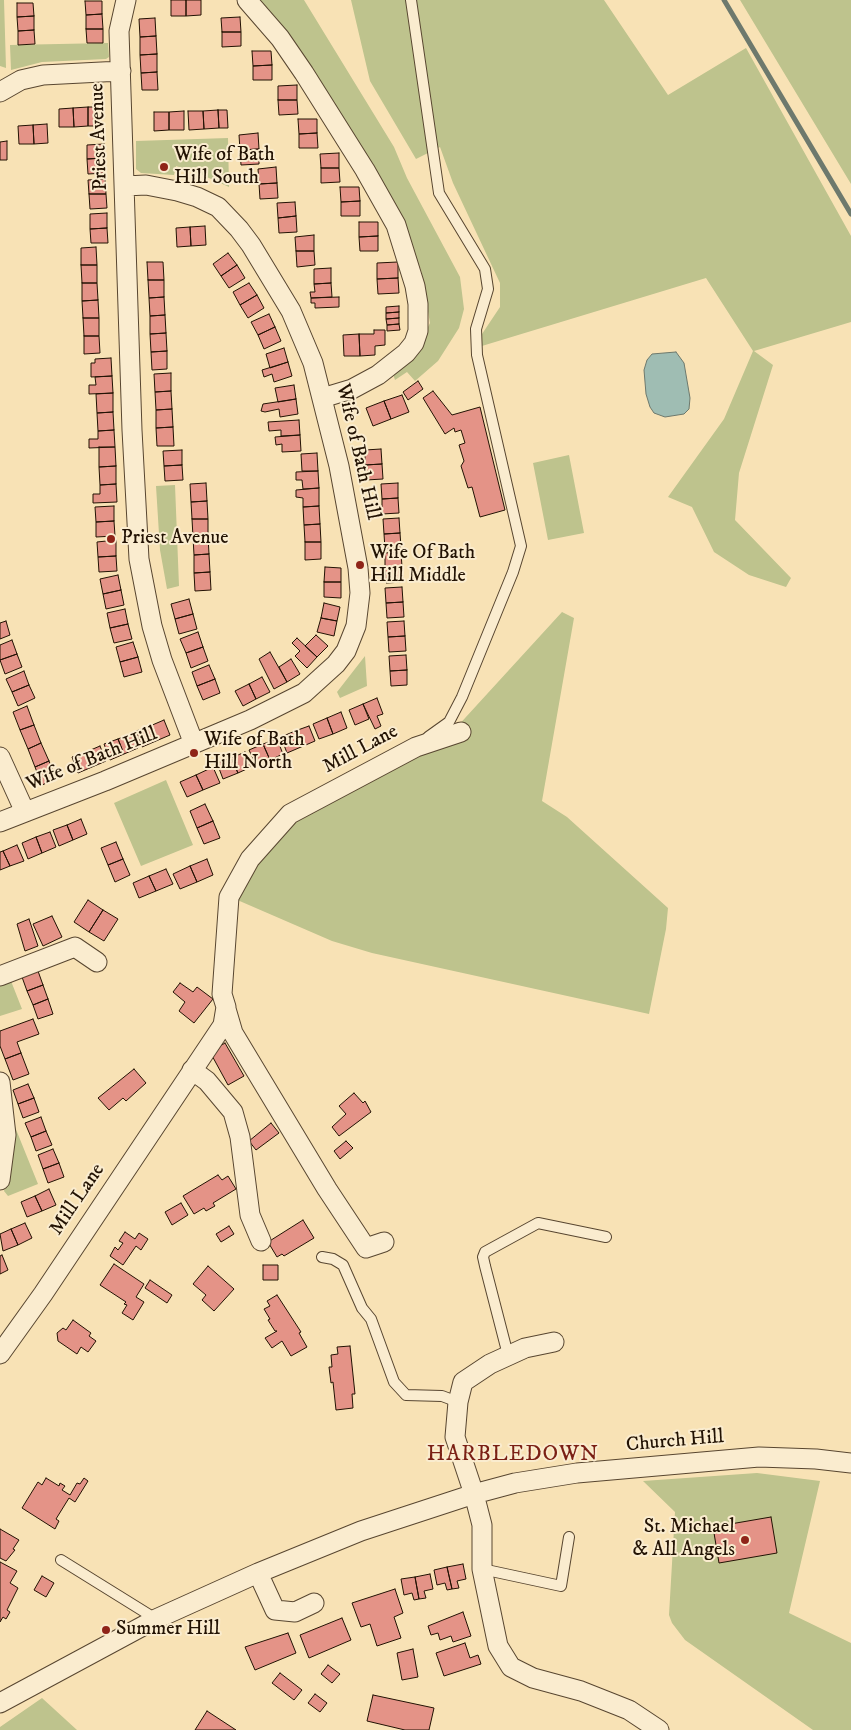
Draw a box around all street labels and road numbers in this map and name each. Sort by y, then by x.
street label: Priest Avenue [86,83,114,191]
street label: Wife of Bath Hill [330,382,384,522]
street label: Mill Lane [319,720,403,780]
street label: Wife of Bath Hill [23,723,161,797]
street label: Mill Lane [45,1160,111,1240]
street label: Church Hill [625,1426,725,1458]

